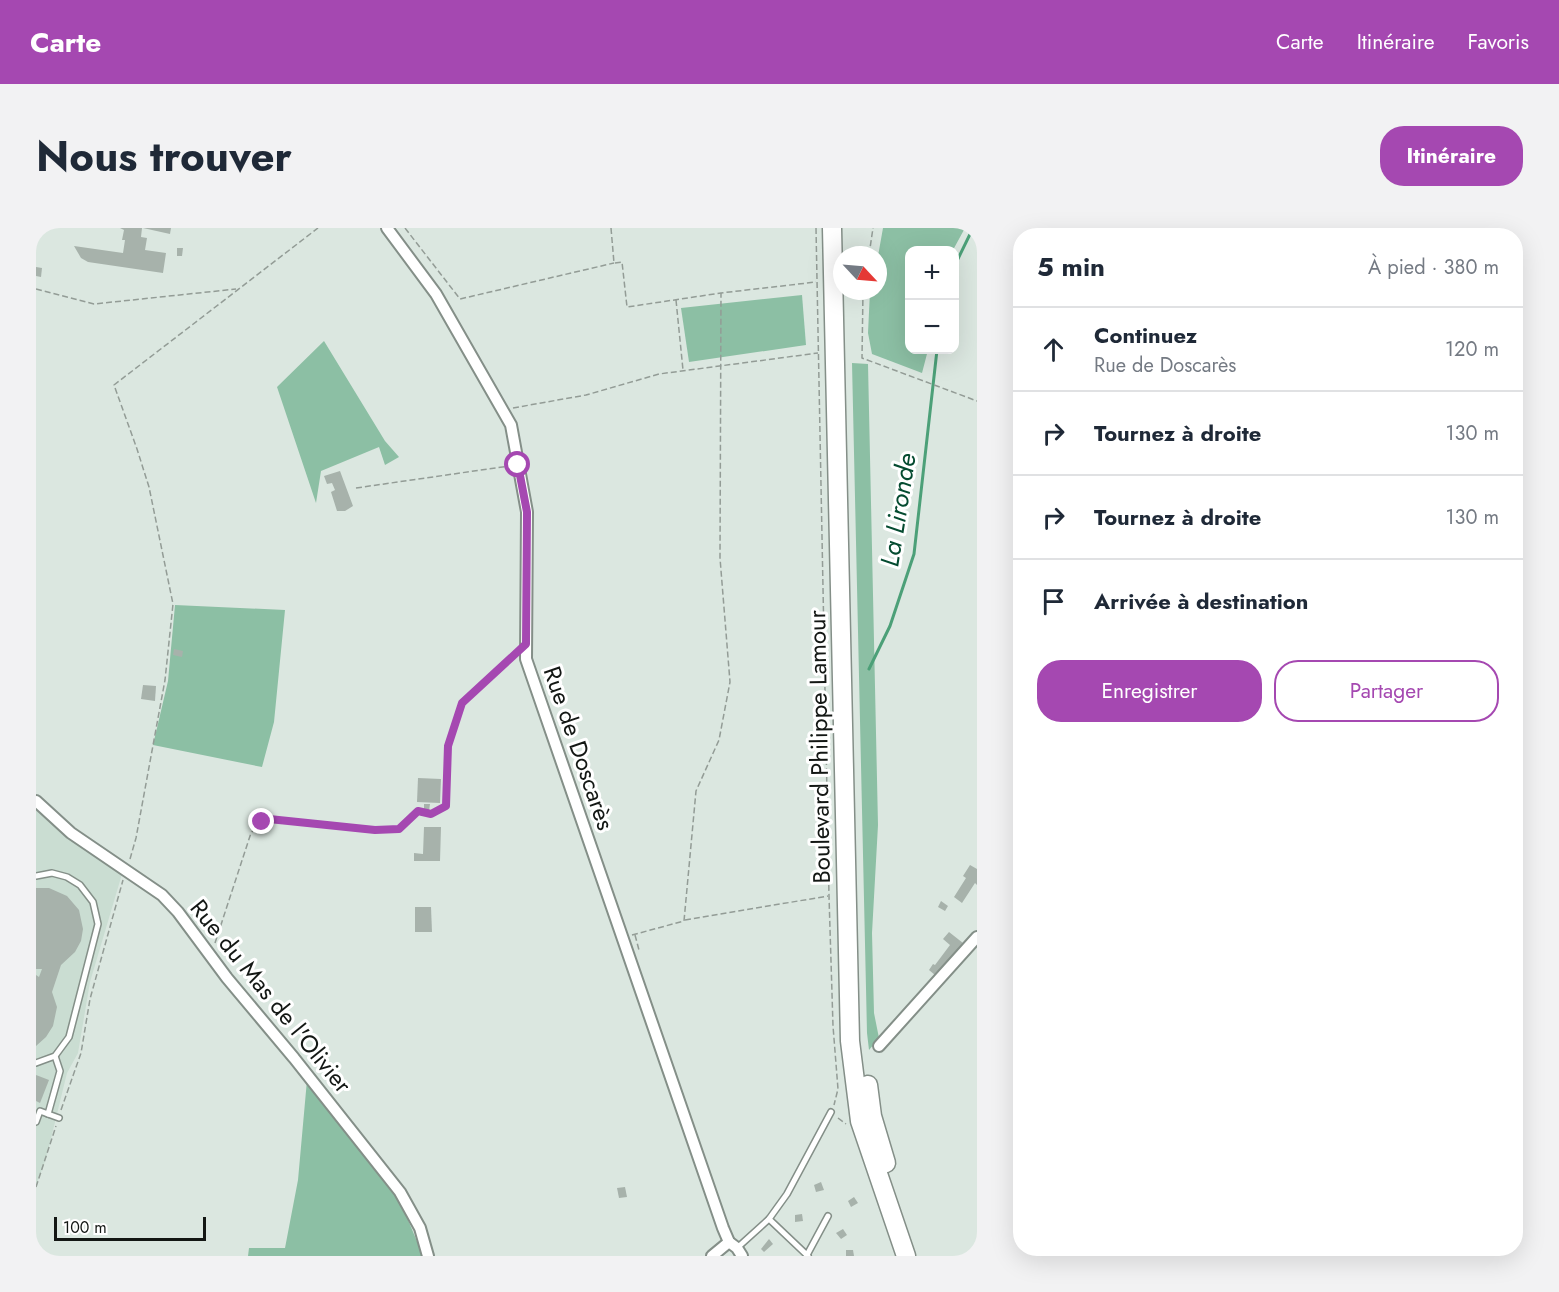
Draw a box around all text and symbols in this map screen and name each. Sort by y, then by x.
text: Carte [30,22,101,63]
text: Carte [1276,27,1324,57]
text: Itinéraire [1357,27,1435,57]
text: Favoris [1468,27,1529,57]
text: Nous trouver [36,126,292,187]
button: Itinéraire [1380,126,1523,186]
north arrow [833,246,887,300]
map controls [905,246,959,354]
button: + [905,246,959,300]
text: 5 min [1037,248,1105,286]
text: À pied · 380 m [1368,253,1499,282]
button: − [905,300,959,354]
text: Continuez [1094,319,1197,351]
icon: ahead [1037,333,1070,366]
text: 120 m [1445,335,1499,364]
text: Rue de Doscarès [1094,351,1236,380]
icon: right [1037,417,1070,450]
text: Tournez à droite [1094,417,1261,449]
text: 130 m [1445,419,1499,448]
route start [504,451,530,477]
water label: La Lironde [870,451,926,569]
icon: right [1037,501,1070,534]
text: Tournez à droite [1094,501,1261,533]
text: 130 m [1445,503,1499,532]
icon: arrive [1037,585,1070,618]
text: Arrivée à destination [1094,585,1308,617]
street label: Boulevard Philippe Lamour [799,609,839,884]
button: Enregistrer [1037,660,1262,722]
button: Partager [1274,660,1499,722]
street label: Rue de Doscarès [535,662,623,834]
route end [248,808,274,834]
street label: Rue du Mas de l'Olivier [182,892,361,1101]
scale bar [54,1214,206,1242]
text: 100 m [63,1216,107,1239]

